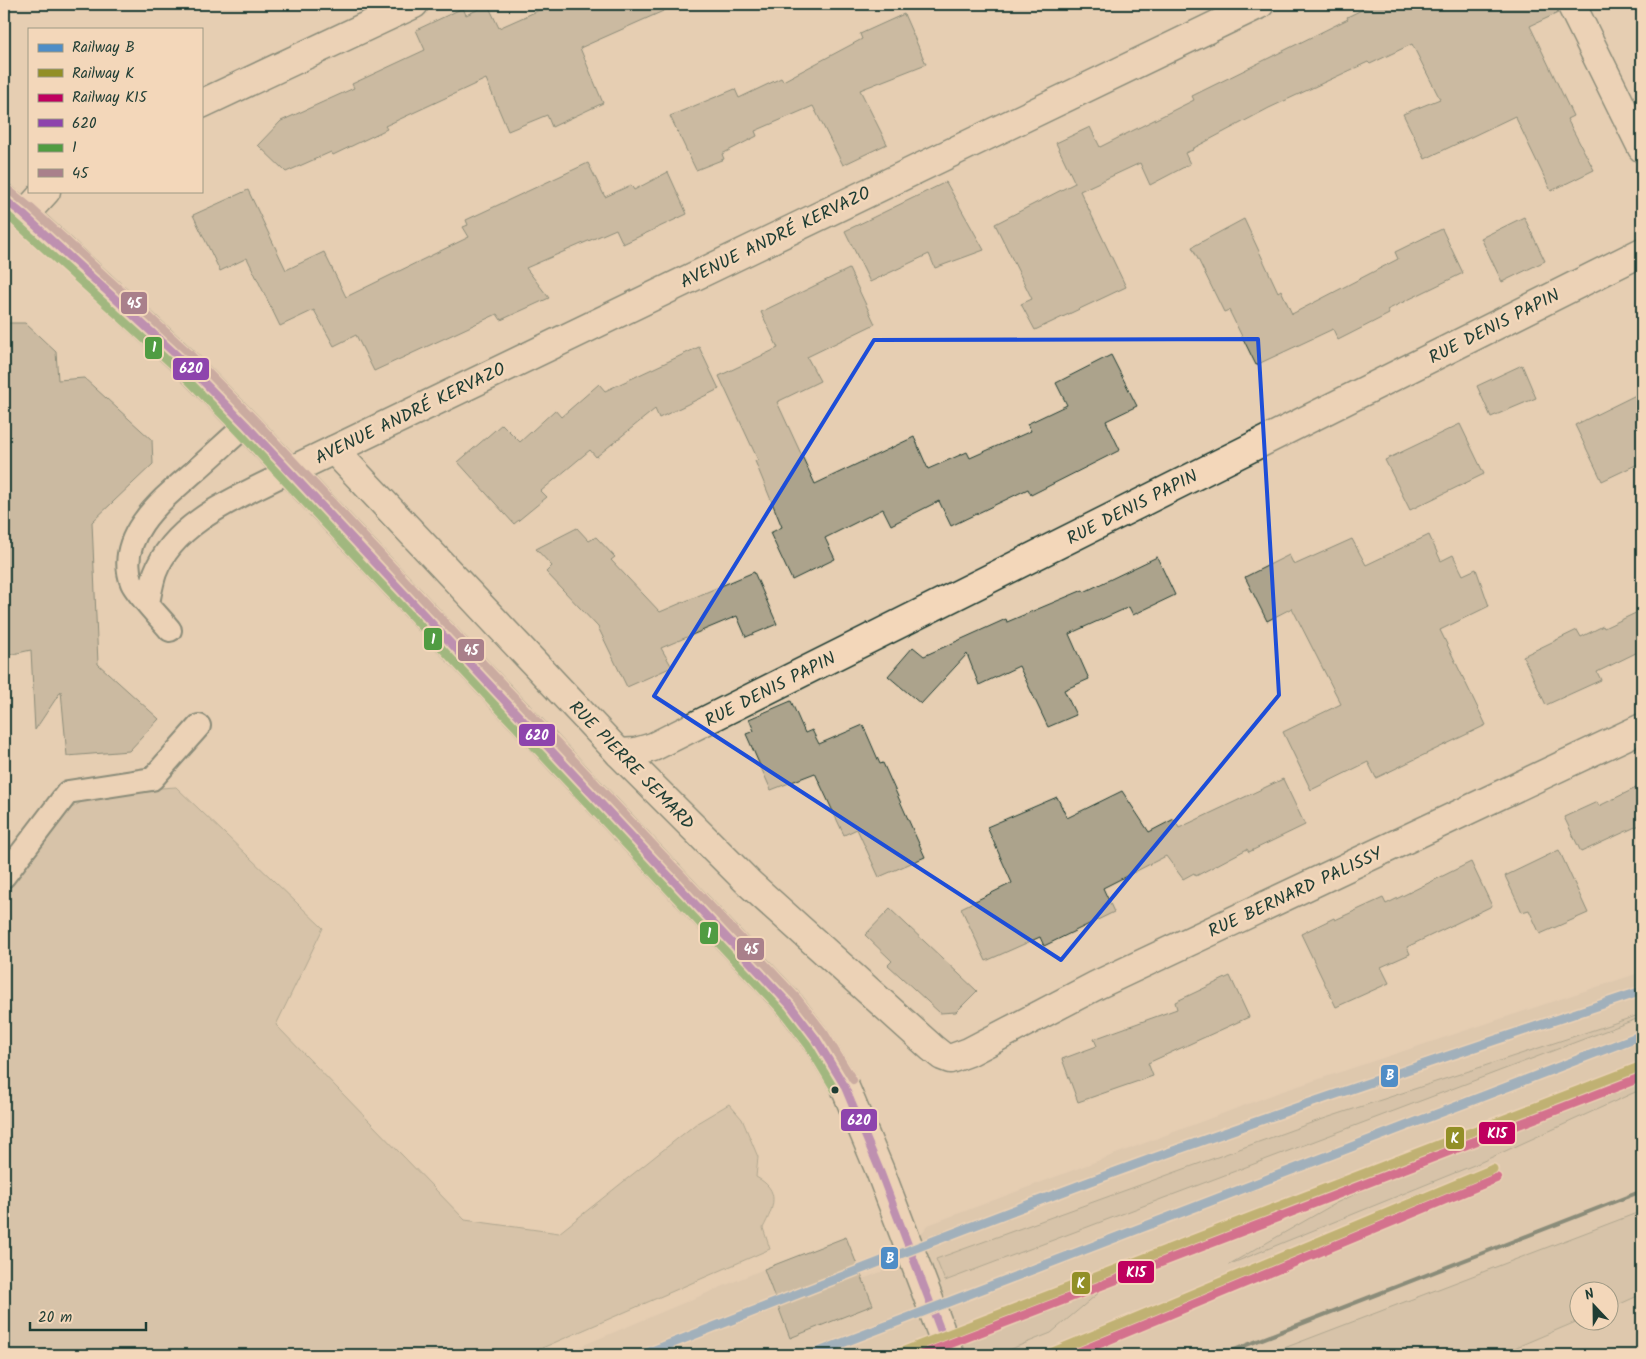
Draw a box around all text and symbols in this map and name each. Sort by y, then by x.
legend [28,28,202,192]
text: Railway B [72,36,135,60]
text: Railway K [72,62,134,86]
text: Railway K15 [72,86,148,110]
text: 620 [72,112,97,136]
text: 1 [72,136,77,160]
text: 45 [72,162,89,186]
street label: AVENUE ANDRÉ KERVAZO [675,179,876,297]
street label: RUE DENIS PAPIN [1424,282,1565,373]
line badge: 45 [120,291,148,315]
text: 45 [127,293,143,315]
line badge: 1 [144,336,163,360]
text: 1 [152,337,157,359]
street label: AVENUE ANDRÉ KERVAZO [310,355,511,473]
line badge: 620 [172,357,210,381]
text: 620 [180,358,203,380]
street label: RUE DENIS PAPIN [1062,463,1203,554]
line badge: 1 [423,627,443,651]
text: 1 [431,629,436,651]
line badge: 45 [457,638,485,662]
text: 45 [464,640,480,662]
street label: RUE DENIS PAPIN [700,645,841,736]
street label: RUE PIERRE SEMARD [561,694,701,838]
line badge: 620 [518,723,556,747]
text: 620 [526,725,549,747]
street label: RUE BERNARD PALISSY [1204,840,1388,947]
line badge: 1 [699,921,719,945]
text: 1 [707,923,712,945]
line badge: 45 [736,937,765,961]
text: 45 [744,939,760,961]
line badge: B [1380,1064,1399,1088]
text: B [1386,1065,1394,1087]
unlabelled marker [830,1085,840,1095]
line badge: 620 [840,1108,878,1132]
text: 620 [848,1110,871,1132]
line badge: K15 [1478,1121,1516,1145]
text: K15 [1487,1123,1509,1145]
line badge: K [1445,1126,1465,1150]
text: K [1451,1128,1460,1150]
line badge: B [880,1246,899,1270]
text: B [886,1248,894,1270]
line badge: K15 [1117,1260,1155,1284]
text: K15 [1126,1262,1148,1284]
line badge: K [1071,1271,1091,1295]
text: K [1077,1273,1086,1295]
north arrow [1568,1282,1618,1332]
text: N [1581,1283,1598,1307]
scale bar [30,1299,146,1331]
text: 20 m [38,1306,72,1330]

